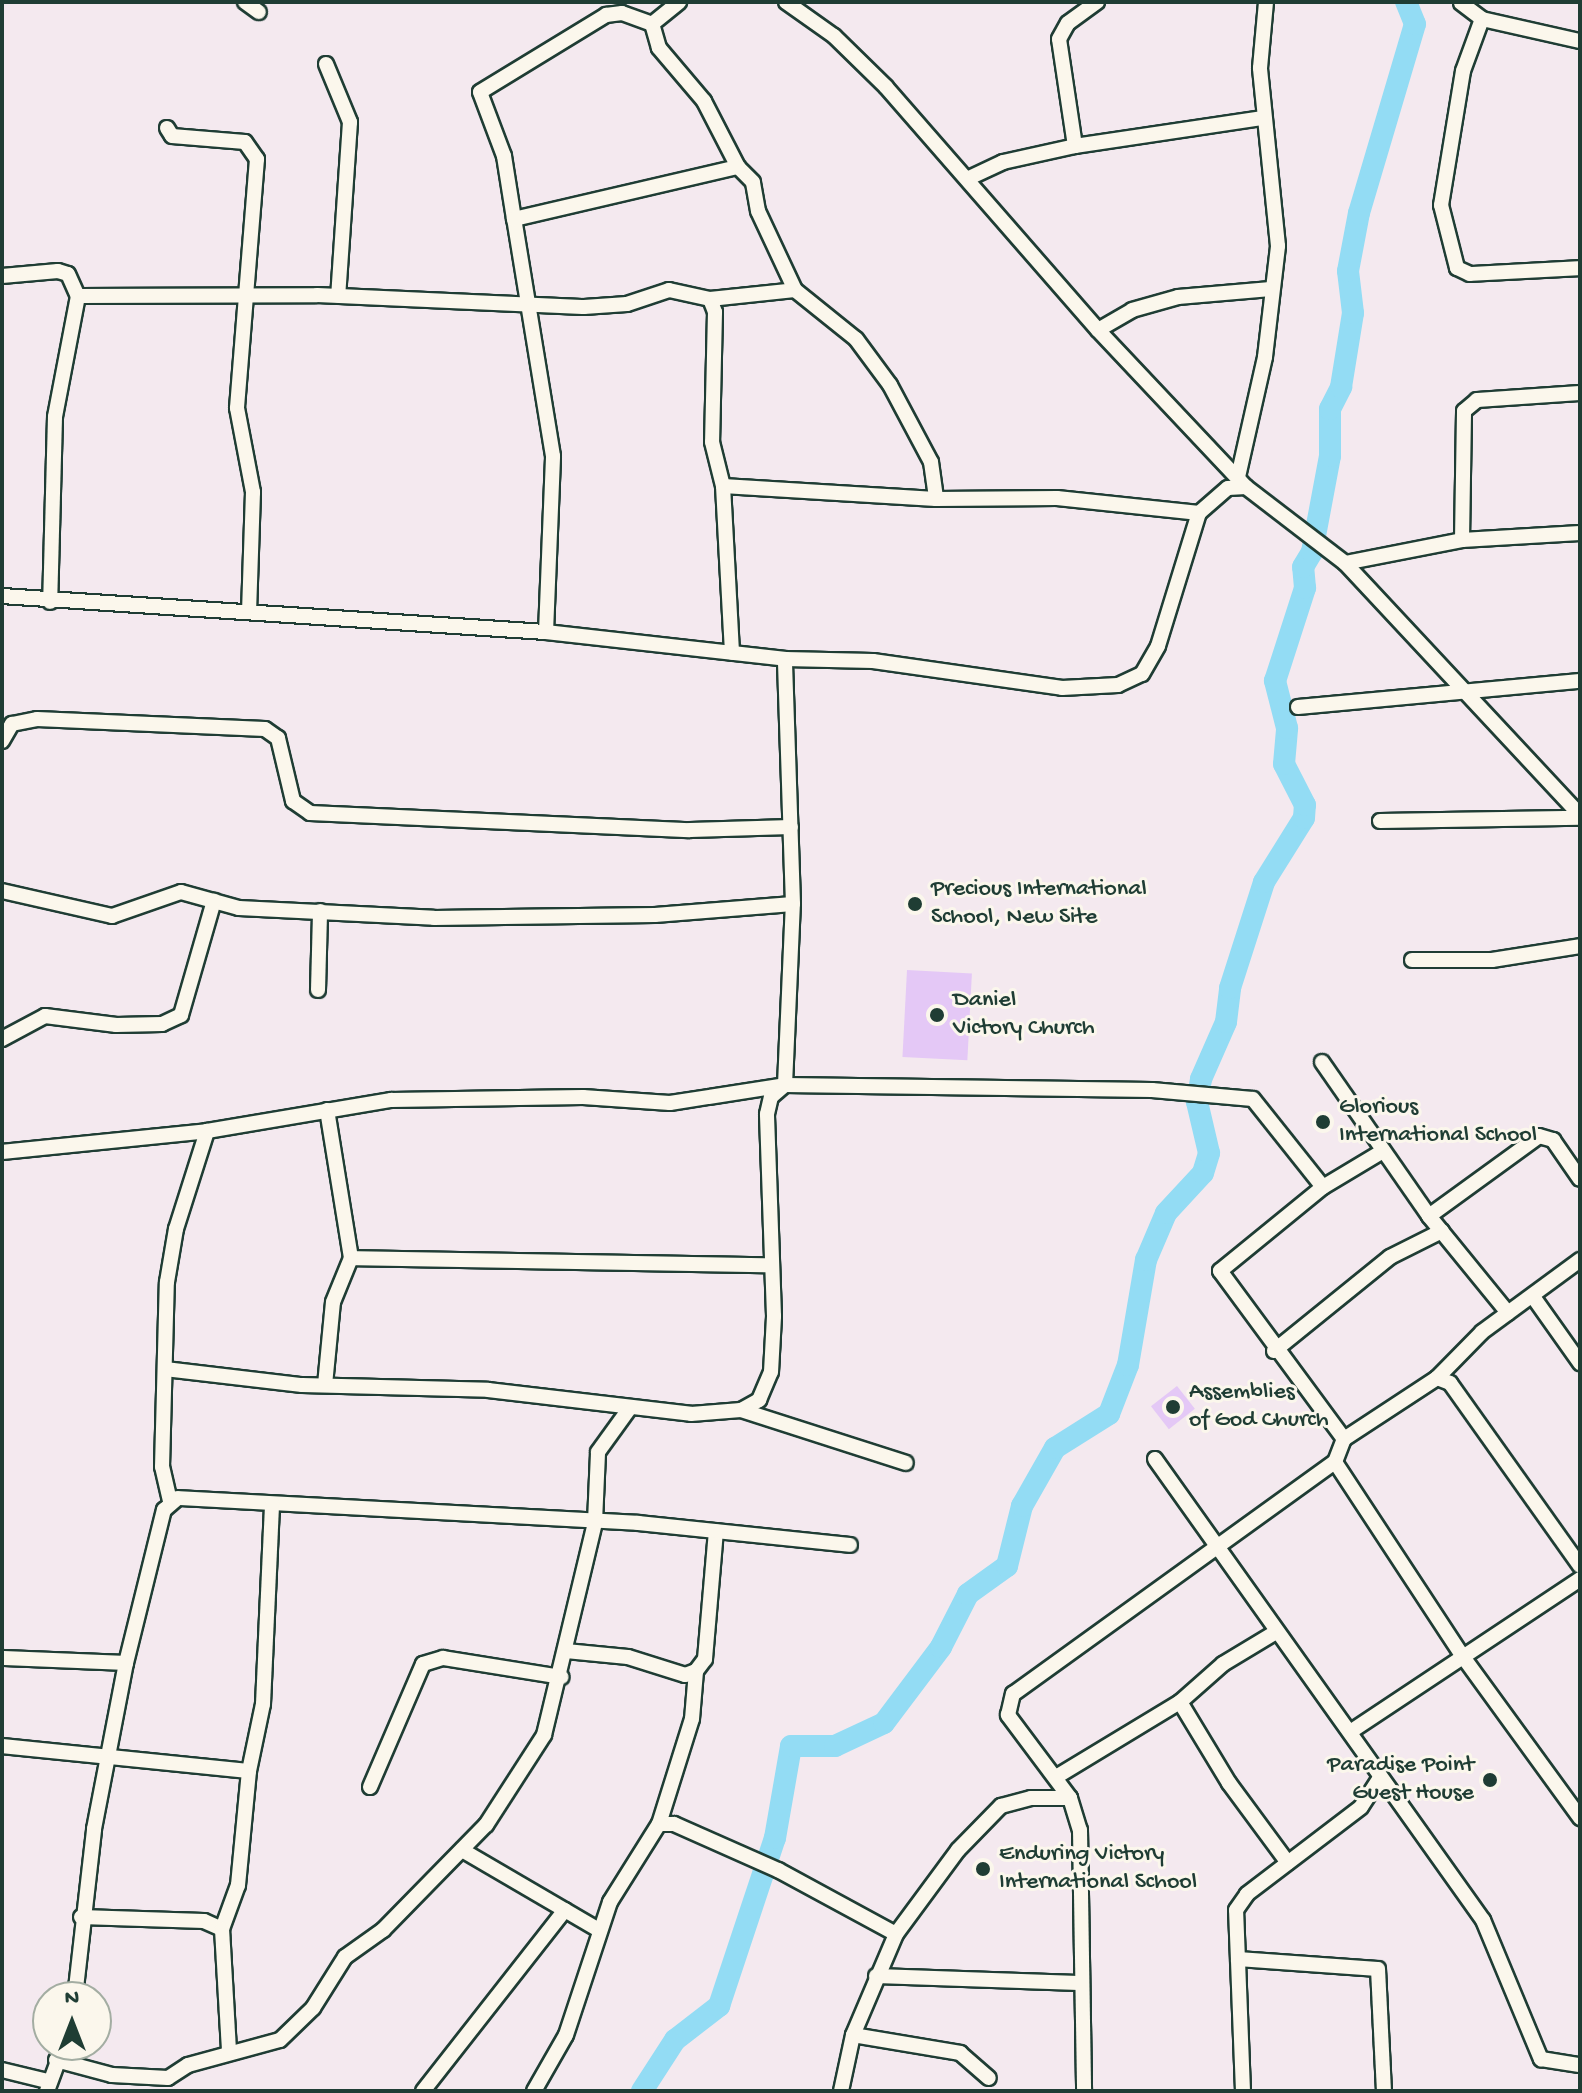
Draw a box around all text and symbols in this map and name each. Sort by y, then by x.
place label: Precious International School, New Site [931,876,1147,932]
marker: Precious International School, New Site [906,895,924,913]
place label: Daniel Victory Church [953,987,1095,1043]
marker: Daniel Victory Church [928,1006,946,1024]
place label: Glorious International School [1339,1094,1537,1150]
marker: Glorious International School [1314,1113,1332,1131]
place label: Assemblies of God Church [1189,1379,1329,1435]
marker: Assemblies of God Church [1164,1398,1182,1416]
place label: Paradise Point Guest House [1327,1752,1474,1808]
marker: Paradise Point Guest House [1481,1771,1499,1789]
place label: Enduring Victory International School [999,1841,1197,1897]
marker: Enduring Victory International School [974,1860,992,1878]
north arrow [32,1981,112,2061]
text: N [65,1986,79,2012]

